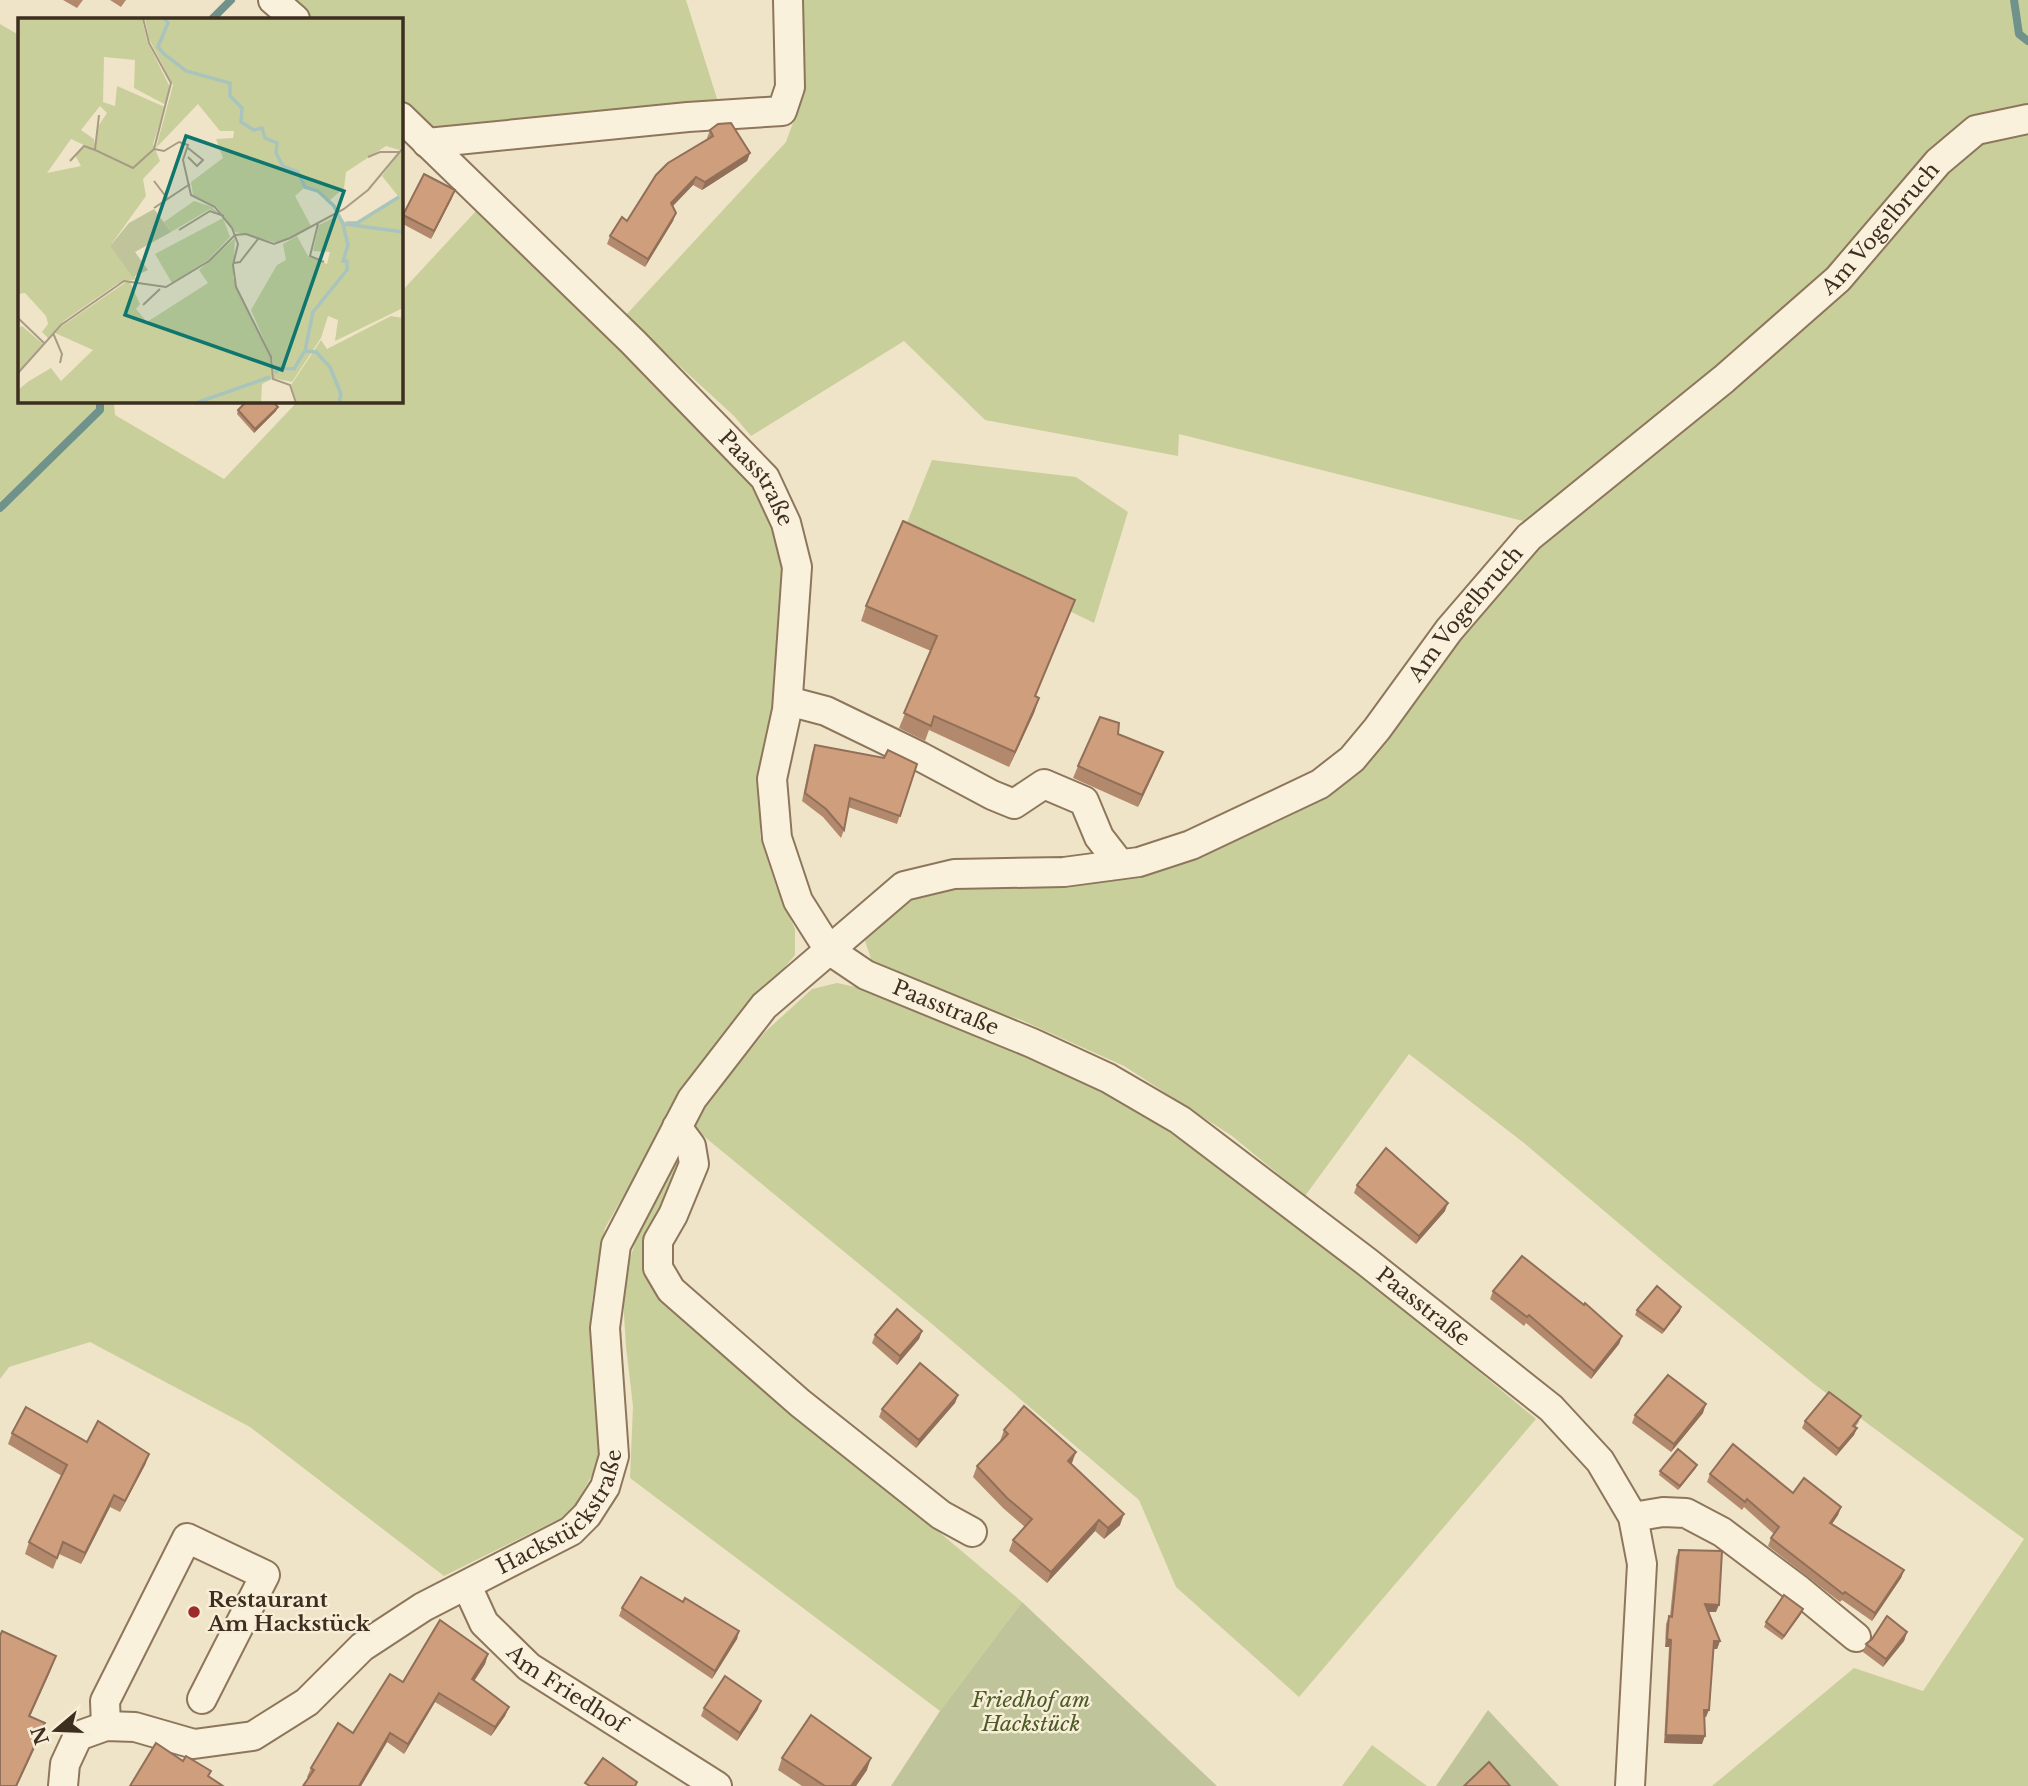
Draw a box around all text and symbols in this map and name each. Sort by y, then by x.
inset map [18,18,402,402]
street label: Am Vogelbruch [1815,157,1945,301]
street label: Paasstraße [713,425,799,530]
street label: Am Vogelbruch [1402,541,1528,687]
street label: Paasstraße [889,974,1003,1041]
street label: Paasstraße [1371,1261,1475,1352]
street label: Hackstückstraße [492,1449,627,1580]
place label: Restaurant Am Hackstück [207,1587,371,1637]
marker: Restaurant Am Hackstück [186,1604,202,1620]
street label: Am Friedhof [501,1639,633,1740]
park label: Friedhof am Hackstück [971,1687,1090,1737]
north arrow [21,1695,91,1765]
text: N [27,1723,54,1748]

